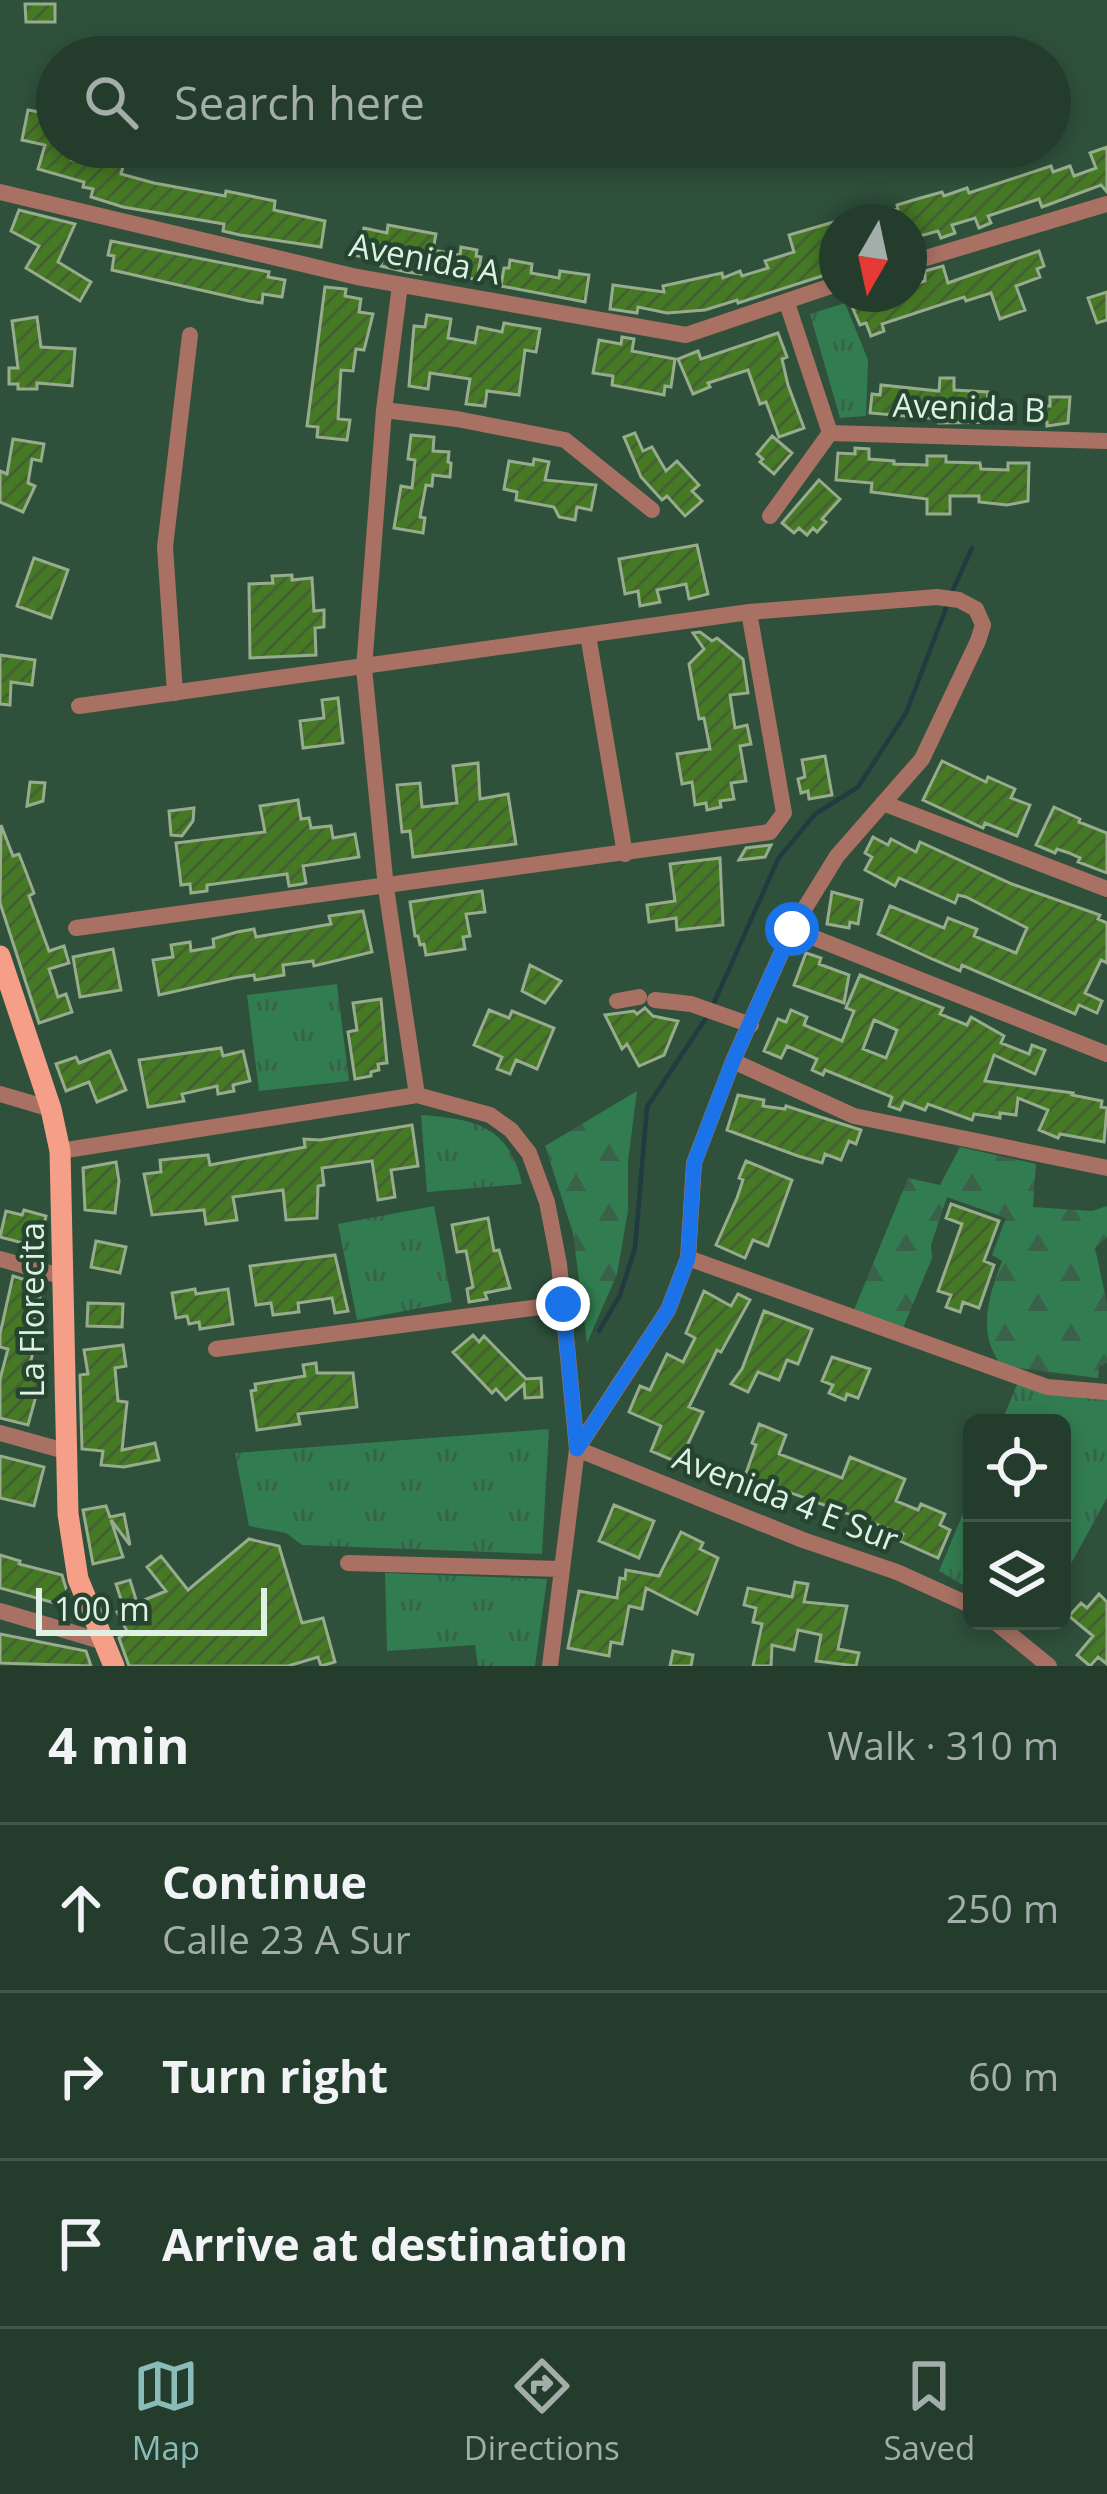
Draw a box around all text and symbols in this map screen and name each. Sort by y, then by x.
search box [36,36,1071,168]
icon: search [78,69,144,135]
text: Search here [174,72,425,133]
north arrow [819,204,927,312]
street label: Avenida A [346,221,504,295]
street label: Avenida B [892,382,1046,432]
route start [765,902,819,956]
street label: La Florecita [9,1222,54,1398]
route end [536,1277,590,1331]
map controls [963,1414,1071,1630]
button: locate [963,1414,1071,1522]
street label: Avenida 4 E Sur [667,1434,905,1562]
button: layers [963,1522,1071,1630]
scale bar [36,1582,267,1635]
text: 100 m [54,1586,150,1631]
text: 4 min [48,1709,190,1779]
text: Walk · 310 m [827,1718,1059,1771]
text: Continue [162,1851,367,1912]
icon: ahead [48,1875,114,1941]
text: 250 m [946,1881,1059,1934]
text: Calle 23 A Sur [162,1912,411,1965]
icon: right [48,2043,114,2109]
text: Turn right [162,2045,388,2106]
text: 60 m [968,2049,1059,2102]
icon: arrive [48,2211,114,2277]
text: Arrive at destination [162,2213,628,2274]
tab: Map [132,2353,200,2470]
tab: Directions [464,2353,620,2470]
tab: Saved [883,2353,975,2470]

